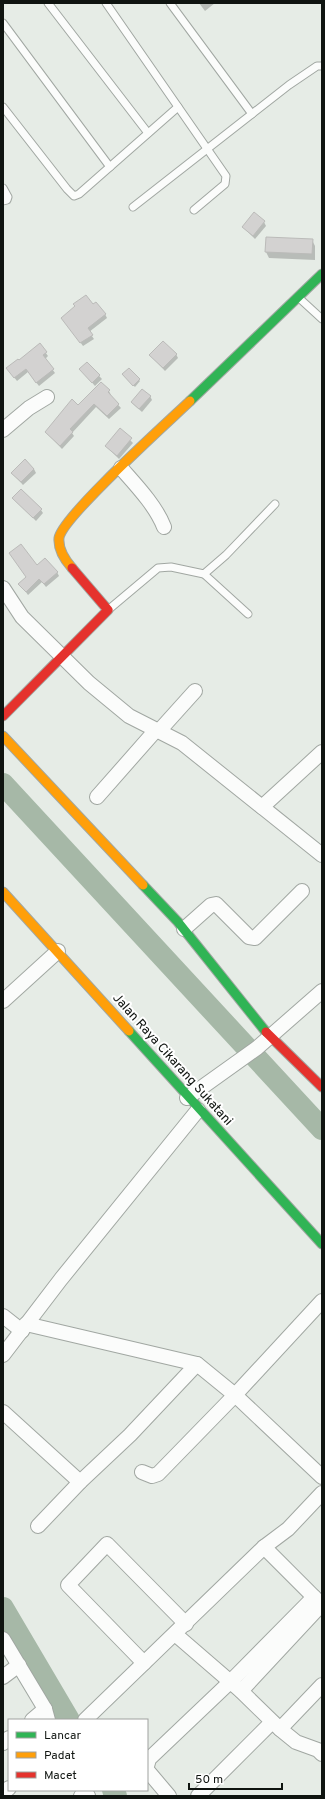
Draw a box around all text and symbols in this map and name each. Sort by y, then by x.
street label: Jalan Raya Cikarang Sukatani [108,991,236,1129]
legend [8,1719,148,1791]
text: Lancar [44,1728,81,1744]
text: Padat [44,1748,75,1764]
scale bar [189,1765,282,1791]
text: Macet [44,1768,77,1784]
text: 50 m [195,1772,223,1788]

